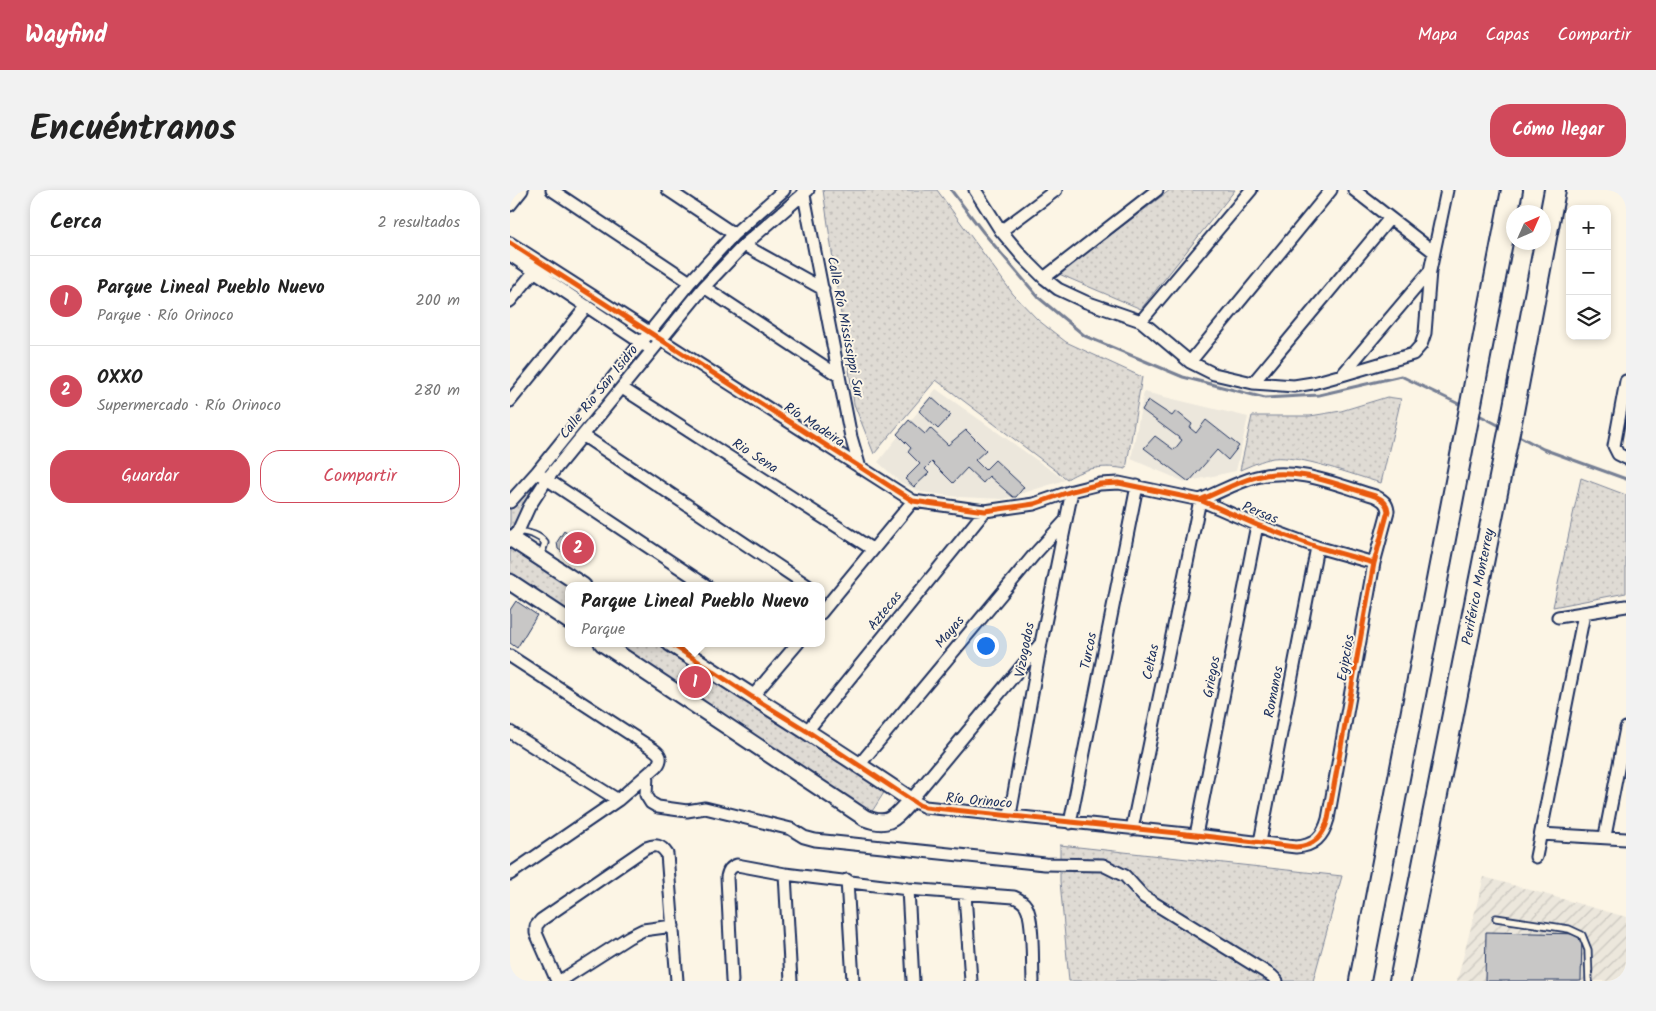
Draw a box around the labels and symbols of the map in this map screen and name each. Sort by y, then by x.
north arrow [1506,205,1551,250]
street label: Calle Río Mississippi Sur [821,255,870,401]
street label: Calle Rio San Isidro [554,340,644,444]
street label: Río Madeira [779,397,849,453]
street label: Rio Sena [728,433,782,479]
street label: Persas [1239,496,1281,530]
street label: Periférico Monterrey [1456,526,1501,647]
pin: 2 [562,529,594,567]
street label: Aztecas [862,587,908,635]
street label: Mayas [930,611,970,653]
street label: Vizogodos [1009,621,1041,679]
street label: Turcos [1075,631,1103,671]
your location [973,633,999,659]
street label: Egipcios [1331,633,1361,683]
street label: Celtas [1136,642,1166,682]
street label: Griegos [1197,654,1227,700]
pin: 1 [679,663,711,701]
street label: Romanos [1258,664,1290,720]
street label: Río Orinoco [945,787,1013,815]

